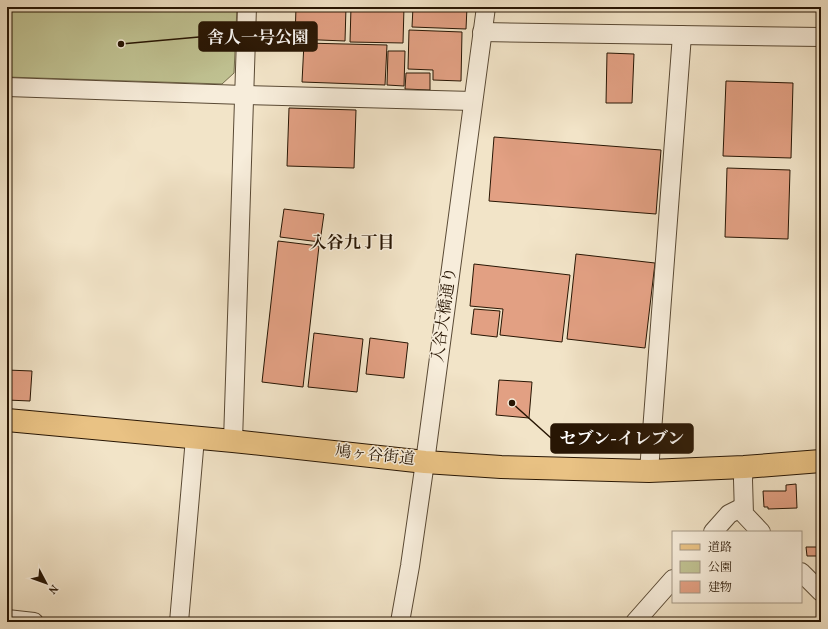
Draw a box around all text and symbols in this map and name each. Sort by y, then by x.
callout: 舎人一号公園 [199,22,317,51]
text: 舎人一号公園 [207,27,309,50]
district label: 入谷九丁目 [310,232,395,255]
street label: 入谷大橋通り [427,266,463,364]
callout: セブン-イレブン [551,424,693,453]
text: セブン-イレブン [560,428,684,451]
street label: 鳩ヶ谷街道 [334,441,416,471]
legend [672,531,802,603]
text: 道路 [708,540,732,556]
text: 公園 [708,560,732,576]
north arrow [26,563,66,603]
text: 建物 [708,580,732,596]
text: N [44,581,61,597]

